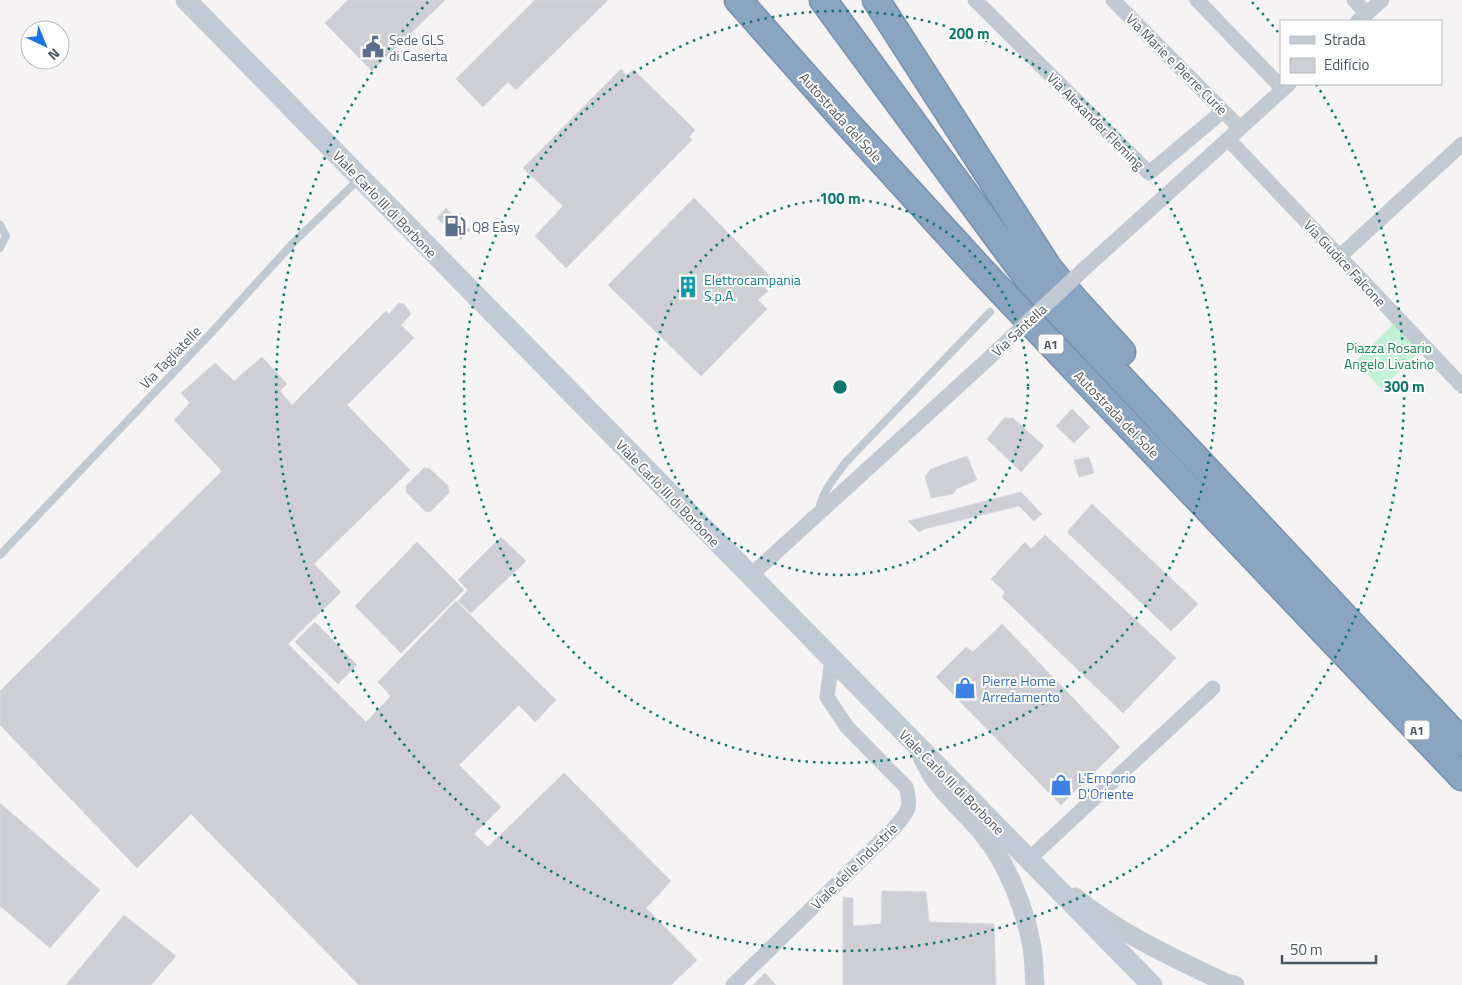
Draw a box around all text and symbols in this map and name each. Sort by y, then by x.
street label: Via Marie e Pierre Curie [1121,8,1233,120]
north arrow [20,20,70,70]
legend [1280,20,1442,85]
text: 200 m [948,22,990,45]
text: Strada [1324,28,1366,51]
place label: Sede GLS di Caserta [389,29,448,66]
public building icon: Sede GLS di Caserta [360,34,386,60]
text: N [44,44,65,66]
text: Edificio [1324,53,1369,76]
street label: Autostrada del Sole [795,67,887,167]
street label: Via Alexander Fleming [1043,68,1149,174]
street label: Viale Carlo III di Borbone [328,146,442,262]
text: 100 m [819,187,861,210]
fuel station icon: Q8 Easy [442,213,468,239]
street label: Via Giudice Falcone [1299,215,1391,311]
place label: Q8 Easy [472,216,520,237]
place label: Elettrocampania S.p.A. [704,269,801,306]
building icon: Elettrocampania S.p.A. [675,274,701,300]
street label: Via Santella [987,299,1051,361]
street label: Via Tagliatelle [134,321,206,393]
road number: A1 [1038,334,1064,354]
park label: Piazza Rosario Angelo Livatino [1344,337,1434,374]
street label: Autostrada del Sole [1070,365,1164,463]
text: 300 m [1383,375,1425,398]
centre of rings [831,378,849,396]
street label: Viale Carlo III di Borbone [611,435,725,551]
place label: Pierre Home Arredamento [982,670,1060,707]
shop icon: Pierre Home Arredamento [952,675,978,701]
road number: A1 [1404,720,1430,740]
street label: Viale Carlo III di Borbone [894,724,1010,840]
place label: L'Emporio D'Oriente [1078,767,1136,804]
shop icon: L'Emporio D'Oriente [1048,772,1074,798]
street label: Viale delle Industrie [806,818,902,914]
scale bar [1282,932,1376,964]
text: 50 m [1290,938,1323,961]

